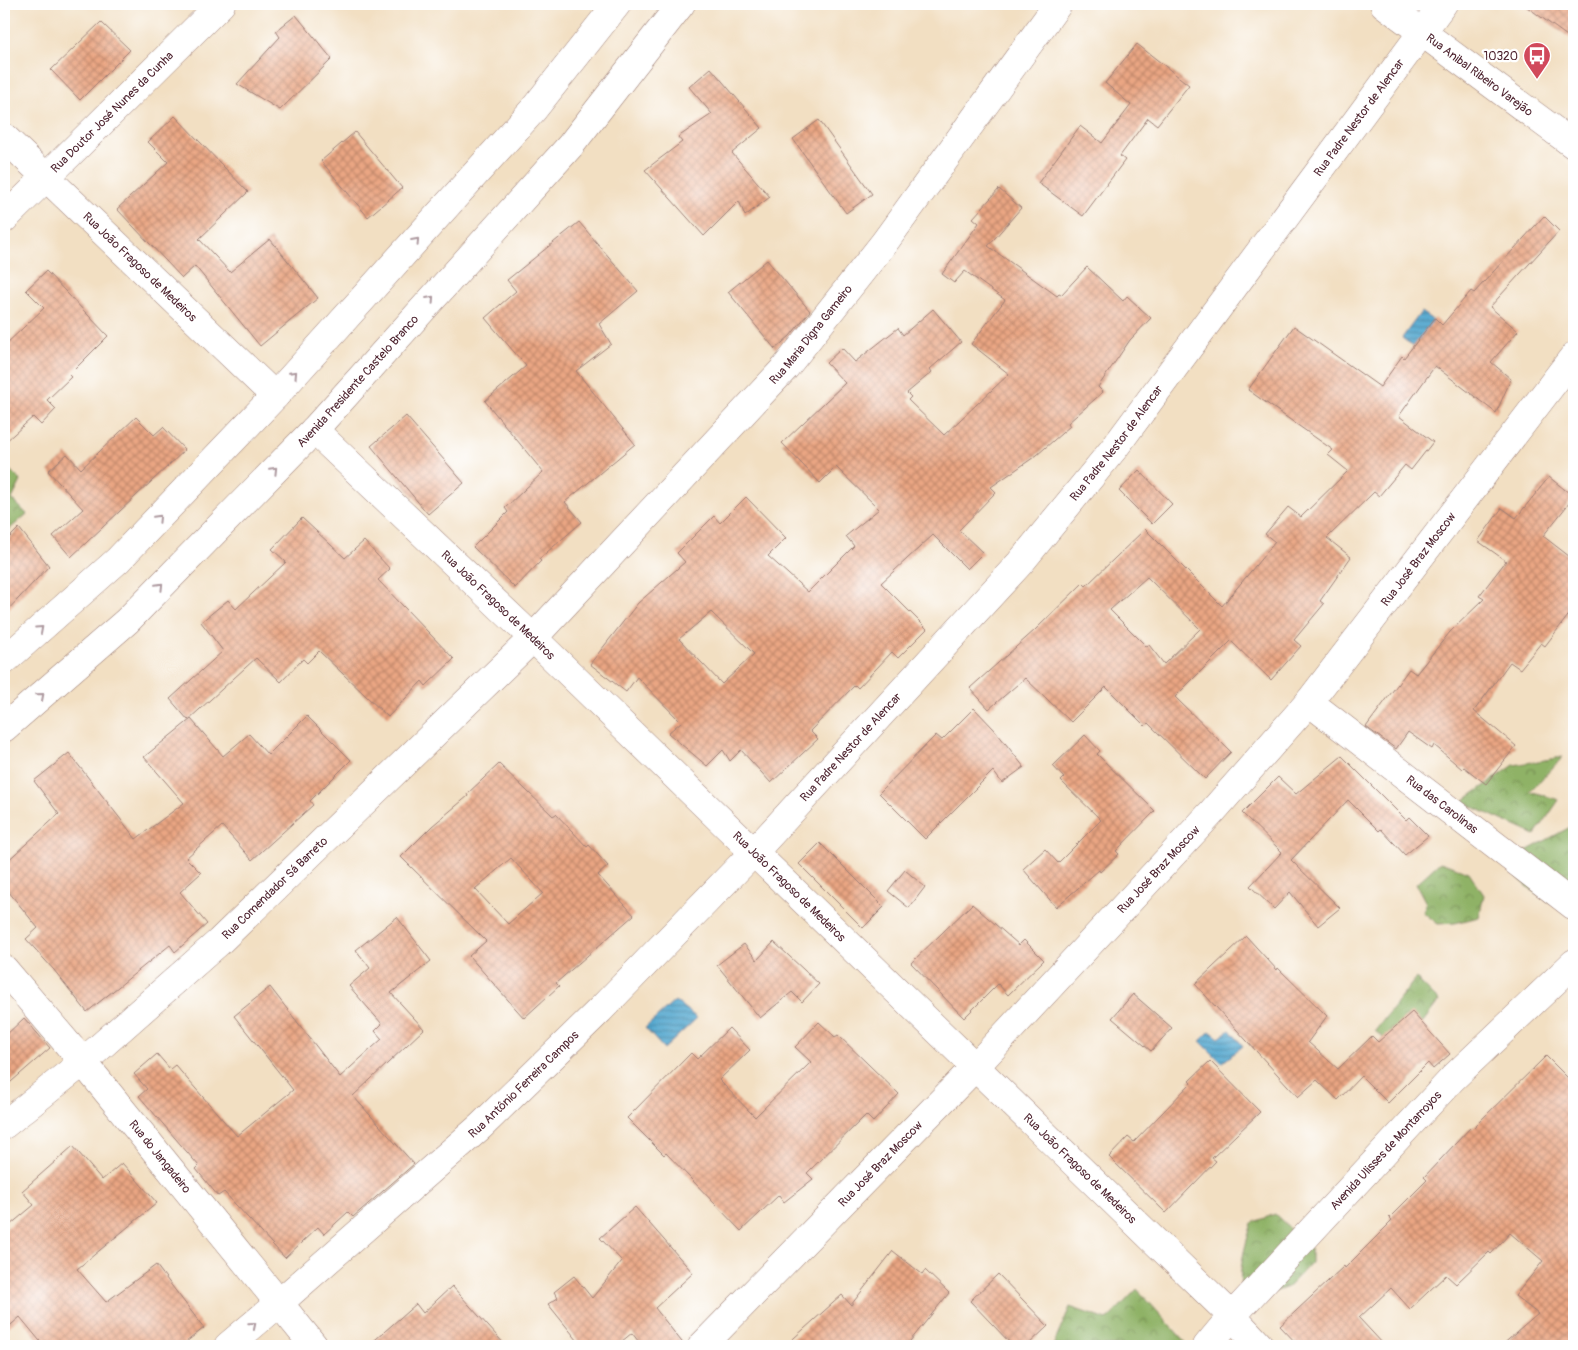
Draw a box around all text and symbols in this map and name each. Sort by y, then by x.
street label: Rua Anibal Ribeiro Varejão [1423,31,1536,120]
bus stop icon: 10320 [1522,41,1552,80]
street label: Rua Doutor José Nunes da Cunha [48,48,177,176]
place label: 10320 [1484,49,1518,64]
street label: Rua Padre Nestor de Alencar [1311,56,1408,180]
street label: Rua João Fragoso de Medeiros [80,209,200,326]
one-way arrow [410,238,419,247]
street label: Rua Maria Digna Gameiro [767,282,856,388]
one-way arrow [426,296,435,305]
street label: Avenida Presidente Castelo Branco [294,312,422,451]
one-way arrow [288,371,297,380]
street label: Rua Padre Nestor de Alencar [1067,382,1167,504]
one-way arrow [268,467,277,476]
street label: Rua José Braz Moscow [1378,510,1459,609]
one-way arrow [152,514,161,523]
street label: Rua João Fragoso de Medeiros [438,548,558,664]
one-way arrow [155,583,164,592]
one-way arrow [35,626,44,635]
street label: Rua Padre Nestor de Alencar [797,689,905,805]
one-way arrow [35,693,44,702]
street label: Rua das Carolinas [1403,772,1481,838]
street label: Rua José Braz Moscow [1115,823,1203,917]
street label: Rua João Fragoso de Medeiros [729,829,849,946]
street label: Rua Comendador Sá Barreto [219,833,332,943]
street label: Rua Antônio Ferreira Campos [465,1027,583,1142]
street label: Avenida Ulisses de Montarroyos [1327,1088,1446,1213]
street label: Rua João Fragoso de Medeiros [1020,1111,1140,1228]
street label: Rua do Jangadeiro [125,1117,194,1197]
street label: Rua José Braz Moscow [835,1118,926,1210]
one-way arrow [248,1321,257,1330]

